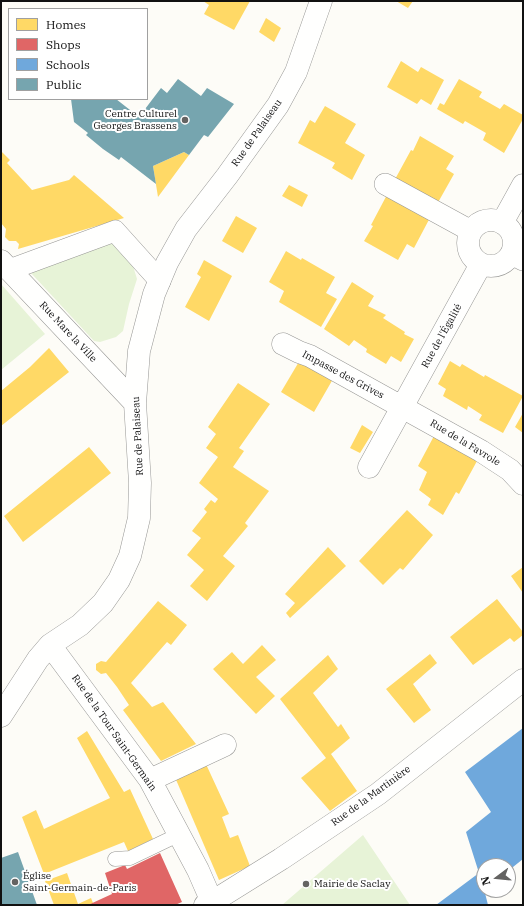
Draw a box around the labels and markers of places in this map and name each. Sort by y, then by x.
place label: Centre Culturel Georges Brassens [94,108,177,132]
marker: Centre Culturel Georges Brassens [180,115,190,125]
place label: Église Saint-Germain-de-Paris [23,870,136,894]
marker: Église Saint-Germain-de-Paris [10,877,20,887]
place label: Mairie de Saclay [314,878,391,890]
marker: Mairie de Saclay [301,879,311,889]

